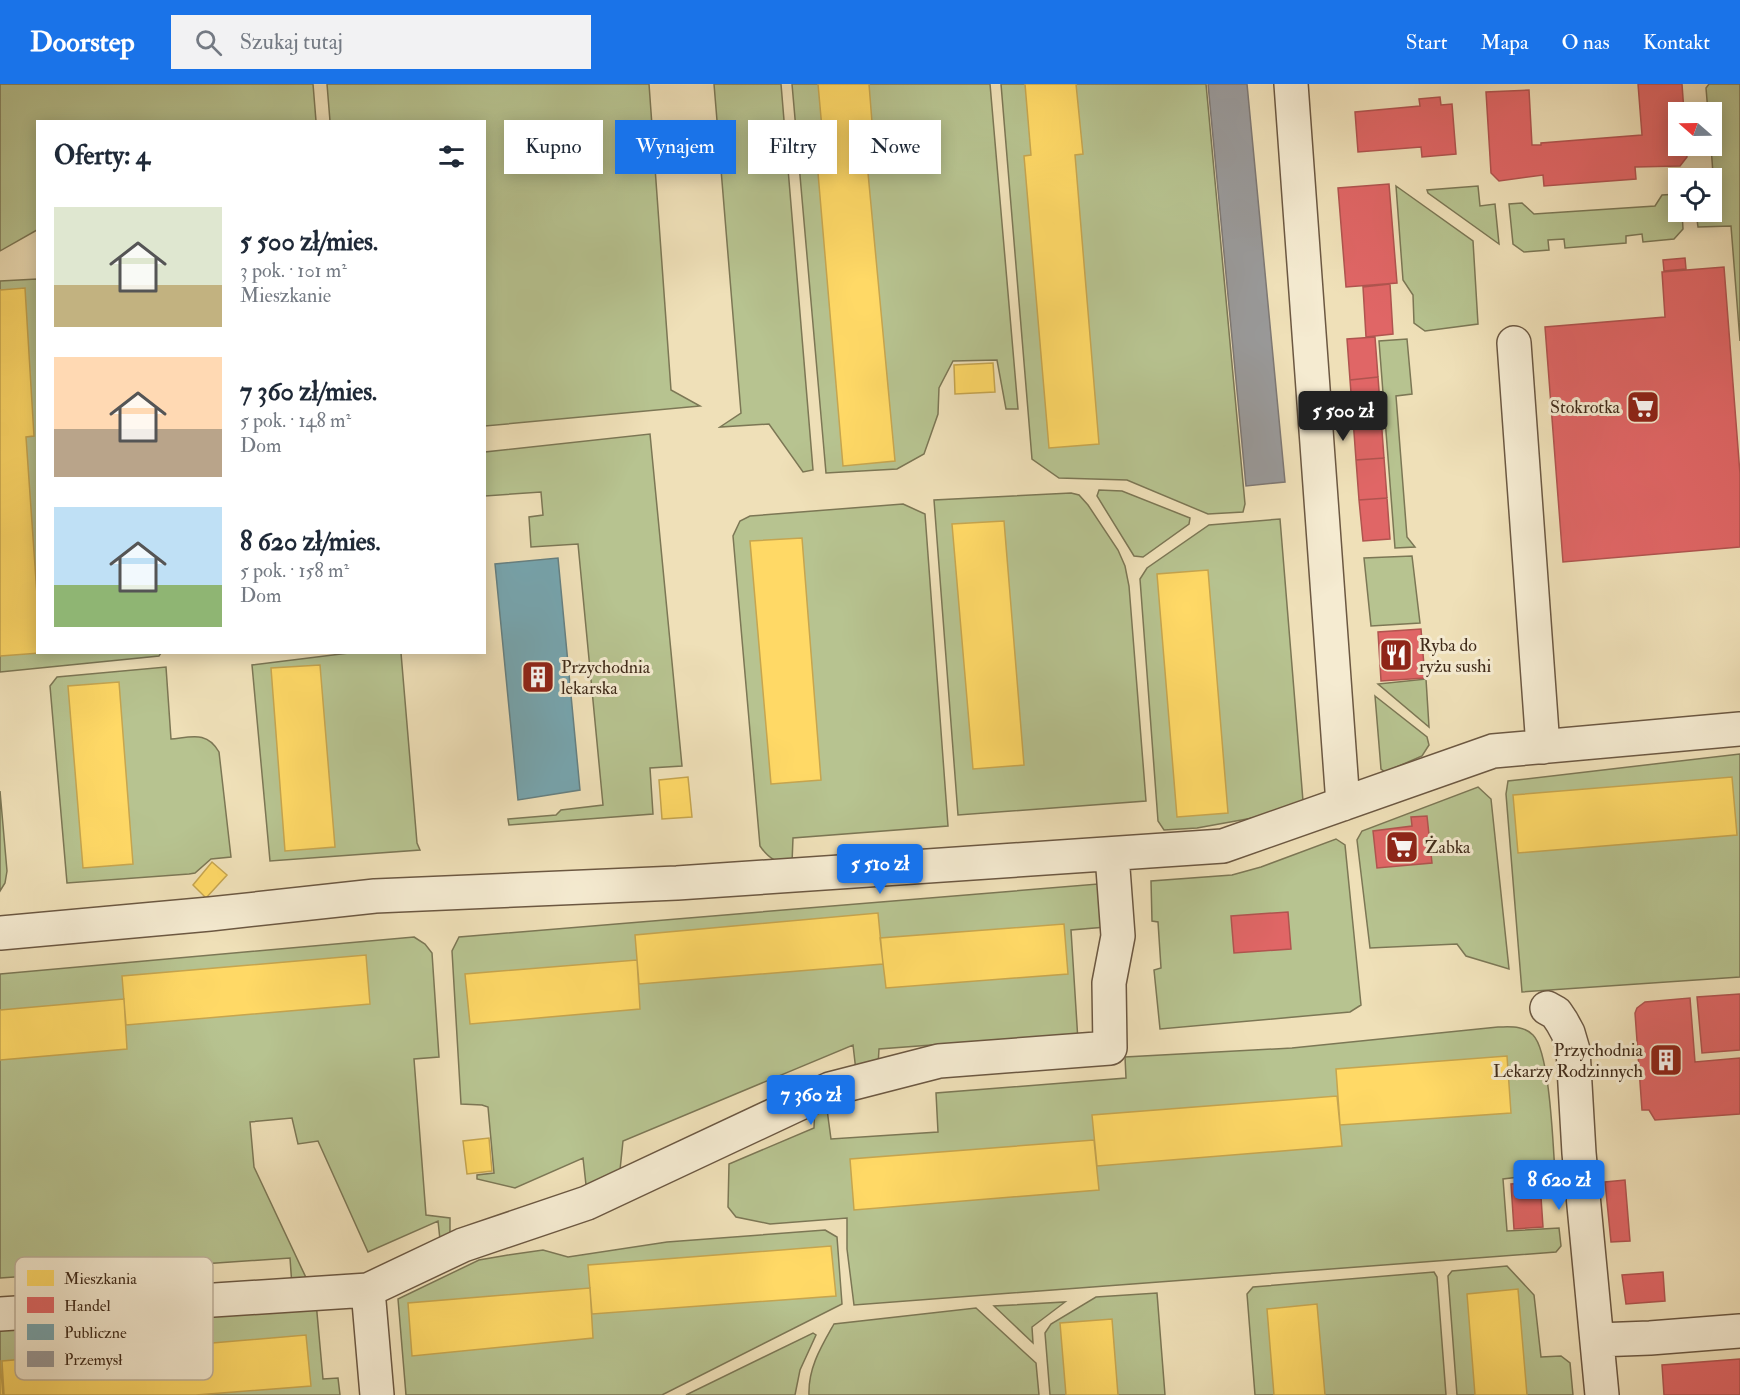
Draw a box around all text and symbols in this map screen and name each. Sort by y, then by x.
search box [171,15,591,69]
text: Doorstep [30,25,135,60]
icon: search [192,26,225,59]
text: Szukaj tutaj [240,28,343,56]
text: Start [1406,29,1448,56]
text: Mapa [1481,29,1529,56]
text: O nas [1562,29,1610,56]
text: Kontakt [1643,29,1710,56]
north arrow [1668,102,1722,156]
map controls [1668,102,1722,222]
chip: Kupno [504,120,603,174]
chip: Wynajem [615,120,736,174]
chip: Filtry [748,120,837,174]
chip: Nowe [849,120,941,174]
text: Oferty: 4 [54,140,150,172]
icon: filters [435,140,468,173]
button: locate [1668,168,1722,222]
text: 5 500 zł/mies. [240,226,378,258]
icon: home [102,231,174,303]
text: 3 pok. · 101 m² [240,258,347,283]
text: Mieszkanie [240,283,331,308]
text: 7 360 zł/mies. [240,376,377,408]
icon: home [102,381,174,453]
supermarket icon: Stokrotka [1625,389,1661,425]
pin: 5 500 zł [1281,391,1405,442]
place label: Stokrotka [1550,396,1621,419]
text: 5 500 zł [1312,398,1374,423]
text: 5 pok. · 148 m² [240,408,351,433]
text: Dom [240,433,281,458]
text: 8 620 zł/mies. [240,526,381,558]
icon: home [102,531,174,603]
text: 5 pok. · 158 m² [240,558,349,583]
text: Dom [240,583,281,608]
place label: Ryba do ryżu sushi [1419,634,1491,678]
restaurant icon: Ryba do ryżu sushi [1378,637,1414,673]
place label: Przychodnia lekarska [561,656,651,700]
building icon: Przychodnia lekarska [520,659,556,695]
supermarket icon: Żabka [1384,829,1420,865]
place label: Żabka [1425,835,1471,859]
pin: 5 510 zł [818,844,942,895]
text: 5 510 zł [851,851,909,876]
place label: Przychodnia Lekarzy Rodzinnych [1493,1039,1644,1083]
building icon: Przychodnia Lekarzy Rodzinnych [1648,1042,1684,1078]
pin: 7 360 zł [749,1075,873,1126]
text: 7 360 zł [781,1082,841,1107]
pin: 8 620 zł [1497,1160,1621,1211]
text: 8 620 zł [1527,1167,1591,1192]
legend [15,1257,213,1380]
text: Mieszkania [64,1269,137,1289]
text: Handel [64,1296,111,1316]
text: Publiczne [64,1323,127,1343]
text: Przemysł [64,1350,123,1370]

